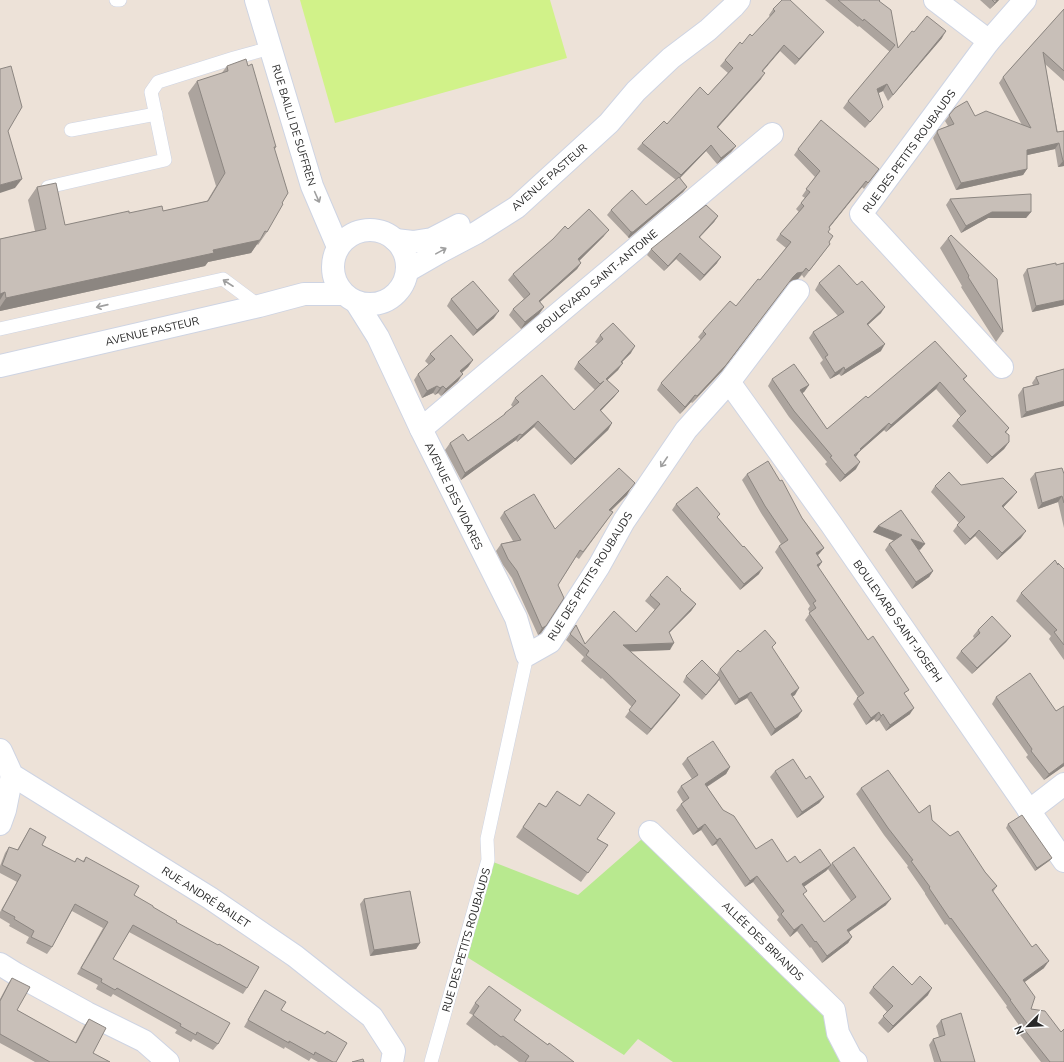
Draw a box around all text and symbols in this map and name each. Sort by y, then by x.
street label: RUE BAILLI DE SUFFREN [268,62,319,188]
street label: RUE DES PETITS ROUBAUDS [859,86,959,216]
street label: AVENUE PASTEUR [508,140,591,215]
one-way arrow [314,191,321,203]
street label: BOULEVARD SAINT-ANTOINE [534,226,661,337]
one-way arrow [435,247,447,255]
one-way arrow [222,279,233,288]
one-way arrow [96,303,109,311]
street label: AVENUE PASTEUR [104,313,201,350]
street label: AVENUE DES VIDARES [421,440,486,553]
one-way arrow [660,457,668,468]
street label: RUE DES PETITS ROUBAUDS [545,509,636,644]
street label: BOULEVARD SAINT-JOSEPH [849,557,946,685]
street label: RUE ANDRÉ BAILET [159,862,254,932]
street label: RUE DES PETITS ROUBAUDS [439,866,494,1014]
street label: ALLÉE DES BRIANDS [718,898,808,985]
north arrow [1008,1006,1048,1046]
text: N [1011,1023,1028,1037]

